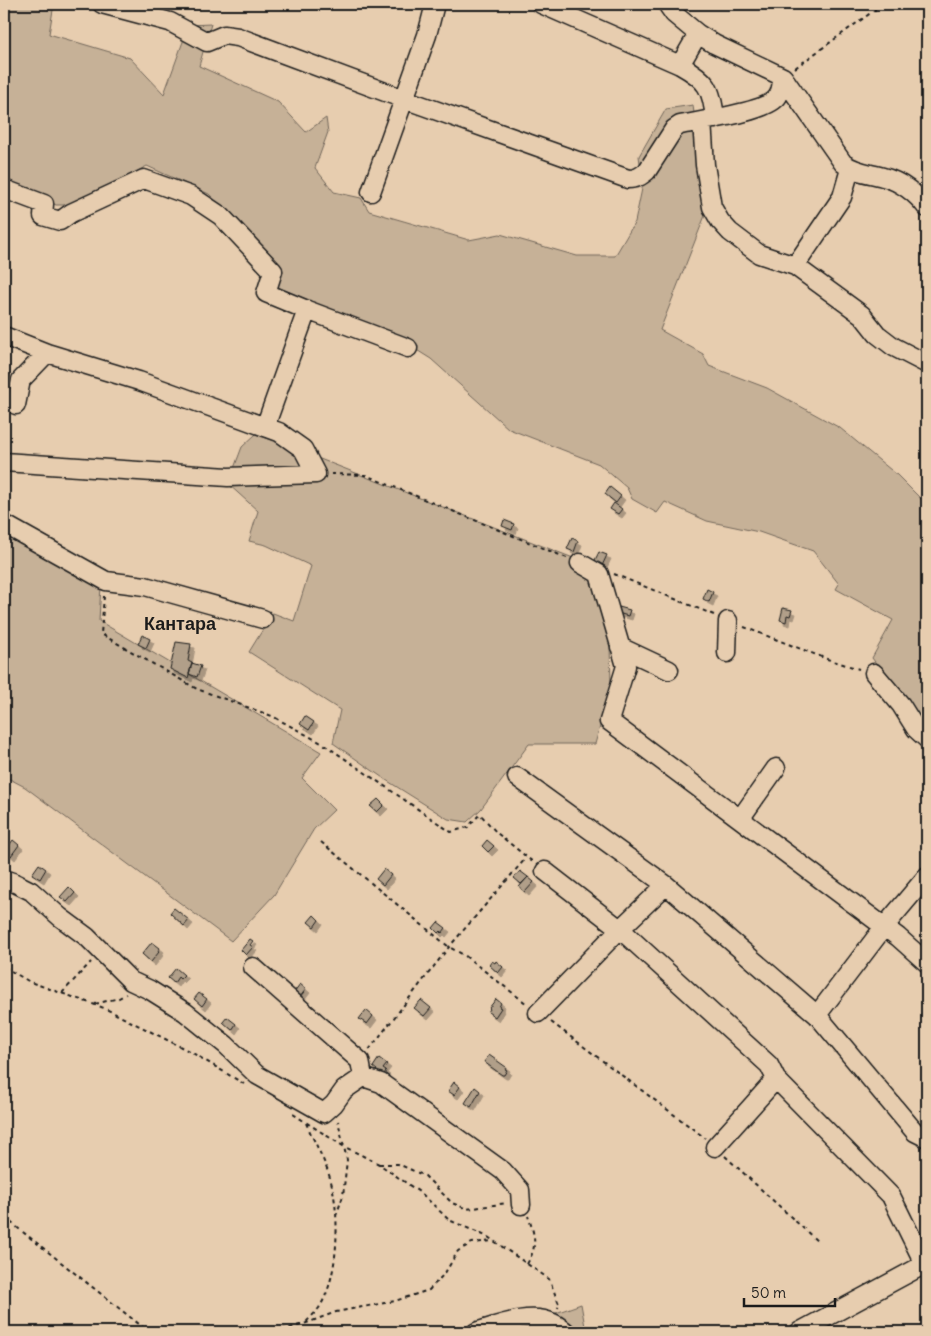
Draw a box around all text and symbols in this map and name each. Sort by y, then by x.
district label: Кантара [144,612,217,635]
scale bar [744,1276,835,1308]
text: 50 m [751,1283,786,1302]

